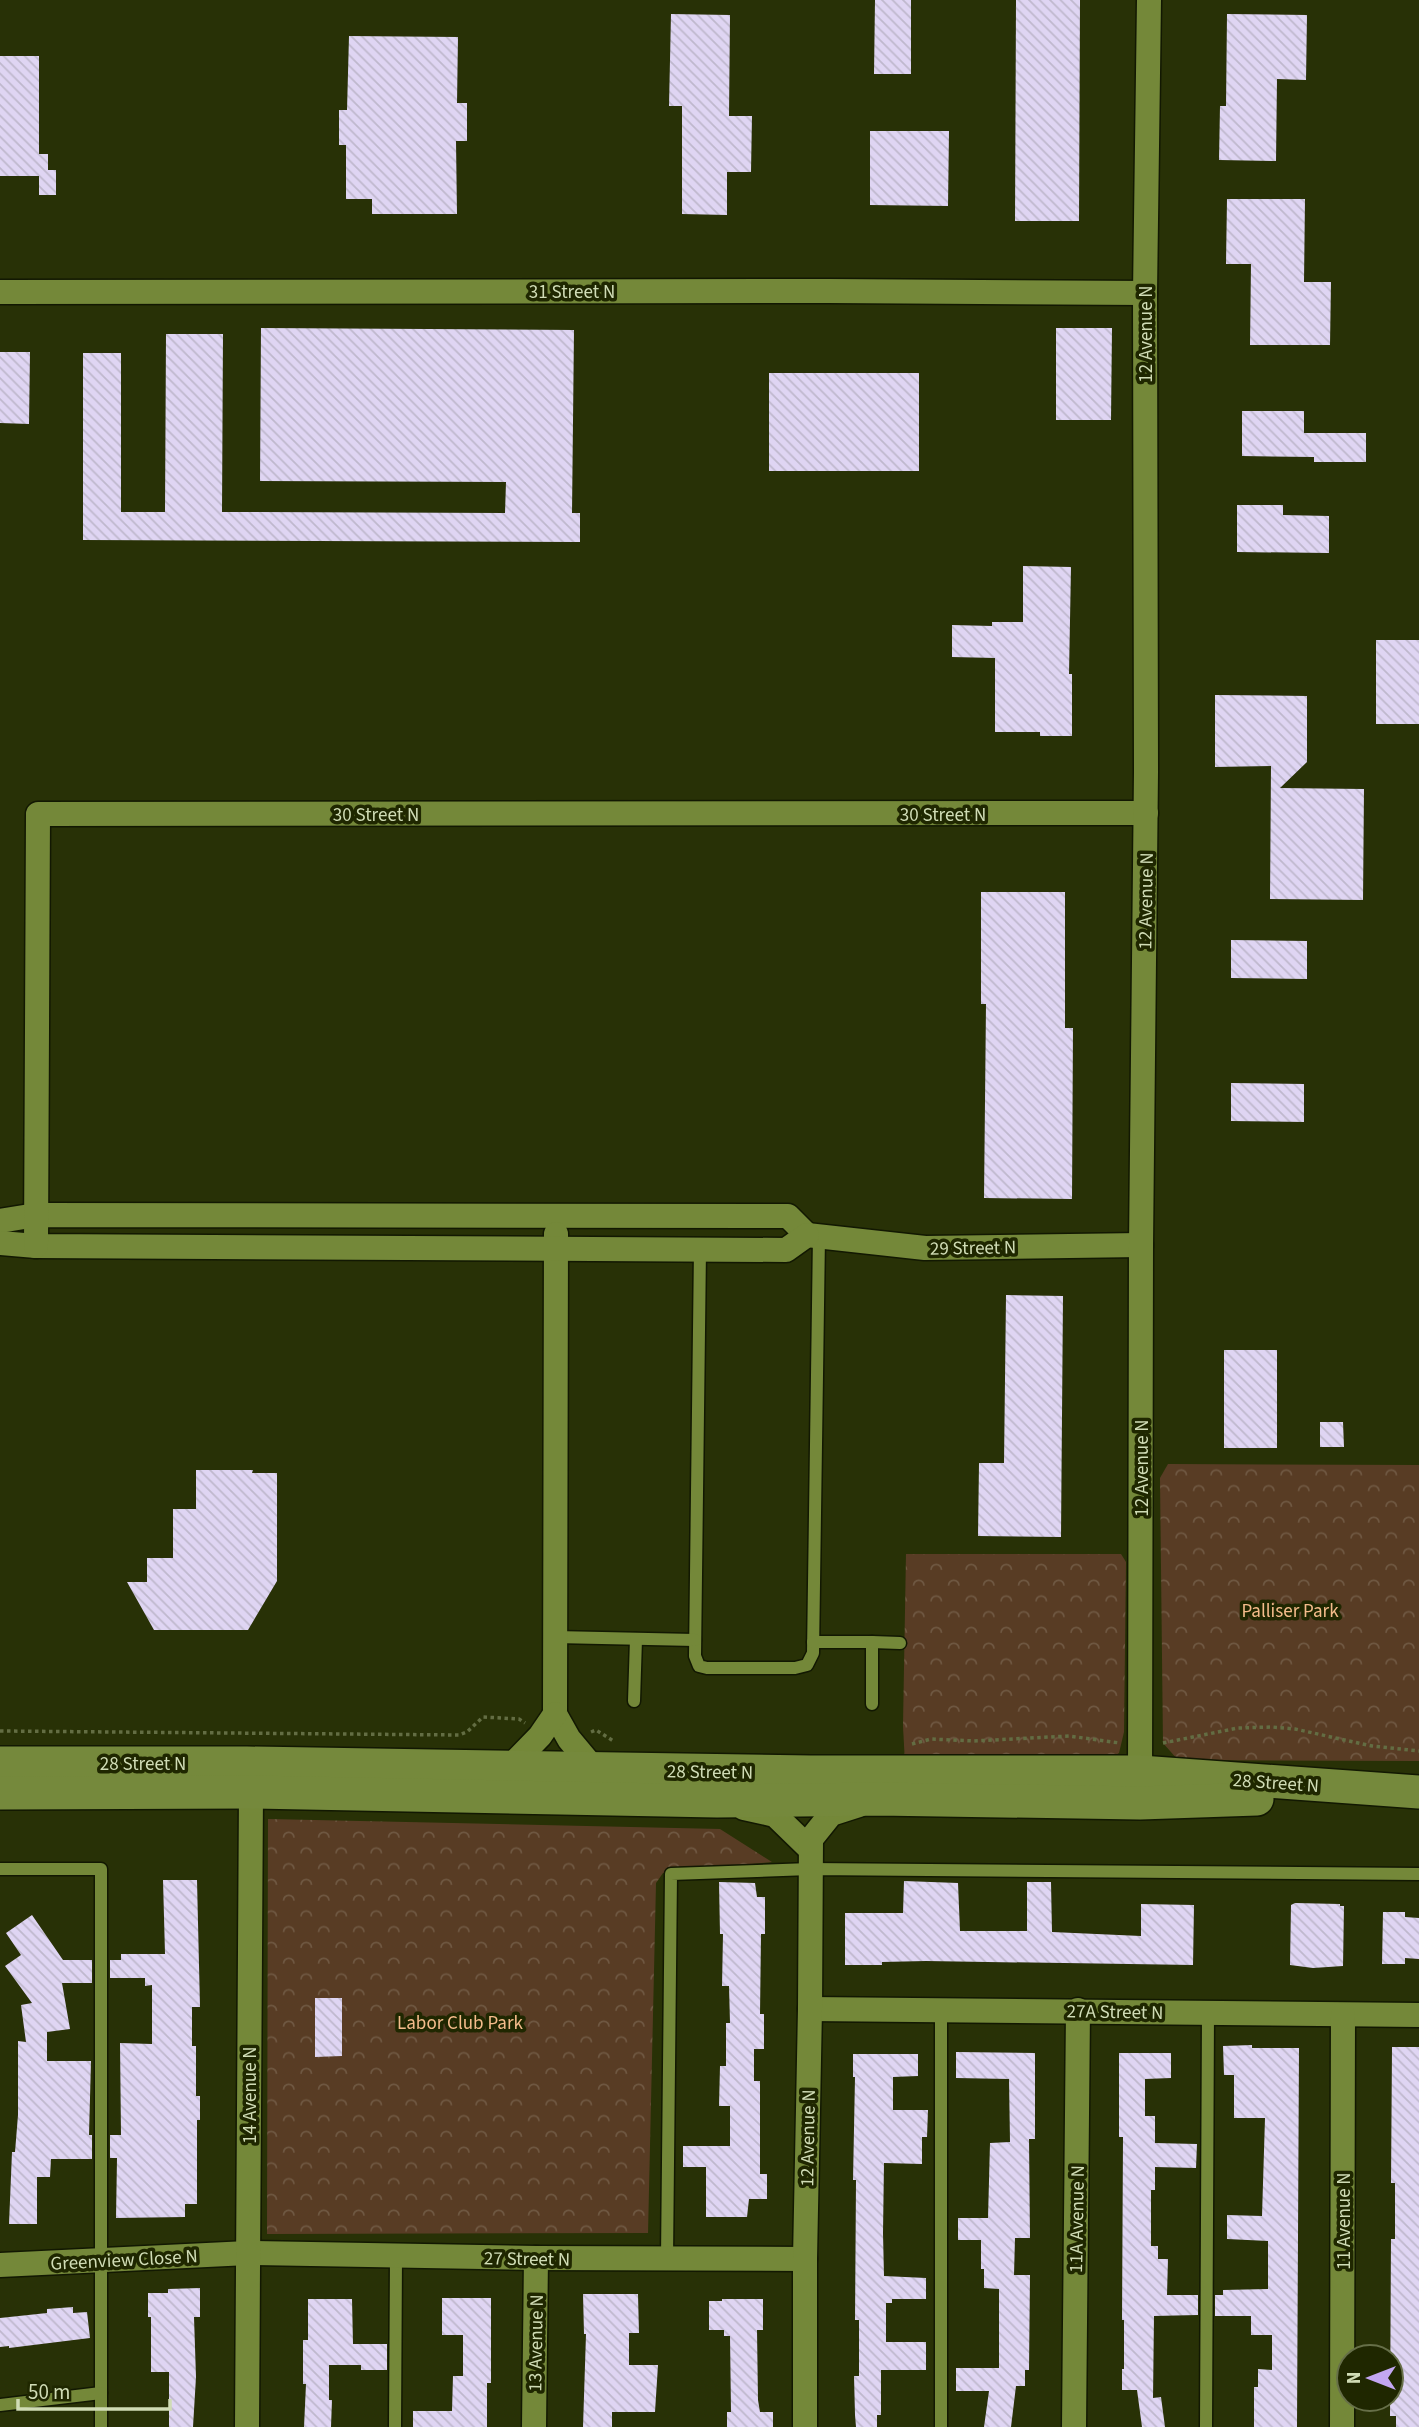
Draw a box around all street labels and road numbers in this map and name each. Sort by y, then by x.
street label: 31 Street N [529,279,615,306]
street label: 12 Avenue N [1133,285,1160,383]
street label: 30 Street N [333,802,419,829]
street label: 30 Street N [900,802,986,829]
street label: 12 Avenue N [1132,852,1161,950]
street label: 29 Street N [930,1234,1016,1263]
street label: 12 Avenue N [1129,1419,1156,1517]
street label: 28 Street N [100,1751,186,1778]
street label: 28 Street N [667,1758,753,1787]
street label: 28 Street N [1232,1767,1320,1800]
street label: 27A Street N [1066,1998,1164,2027]
street label: 14 Avenue N [237,2046,264,2144]
street label: 12 Avenue N [794,2089,823,2187]
street label: 11A Avenue N [1063,2165,1092,2273]
street label: 11 Avenue N [1331,2172,1358,2270]
street label: Greenview Close N [50,2243,198,2278]
street label: 27 Street N [484,2245,570,2274]
street label: 13 Avenue N [522,2294,551,2392]

